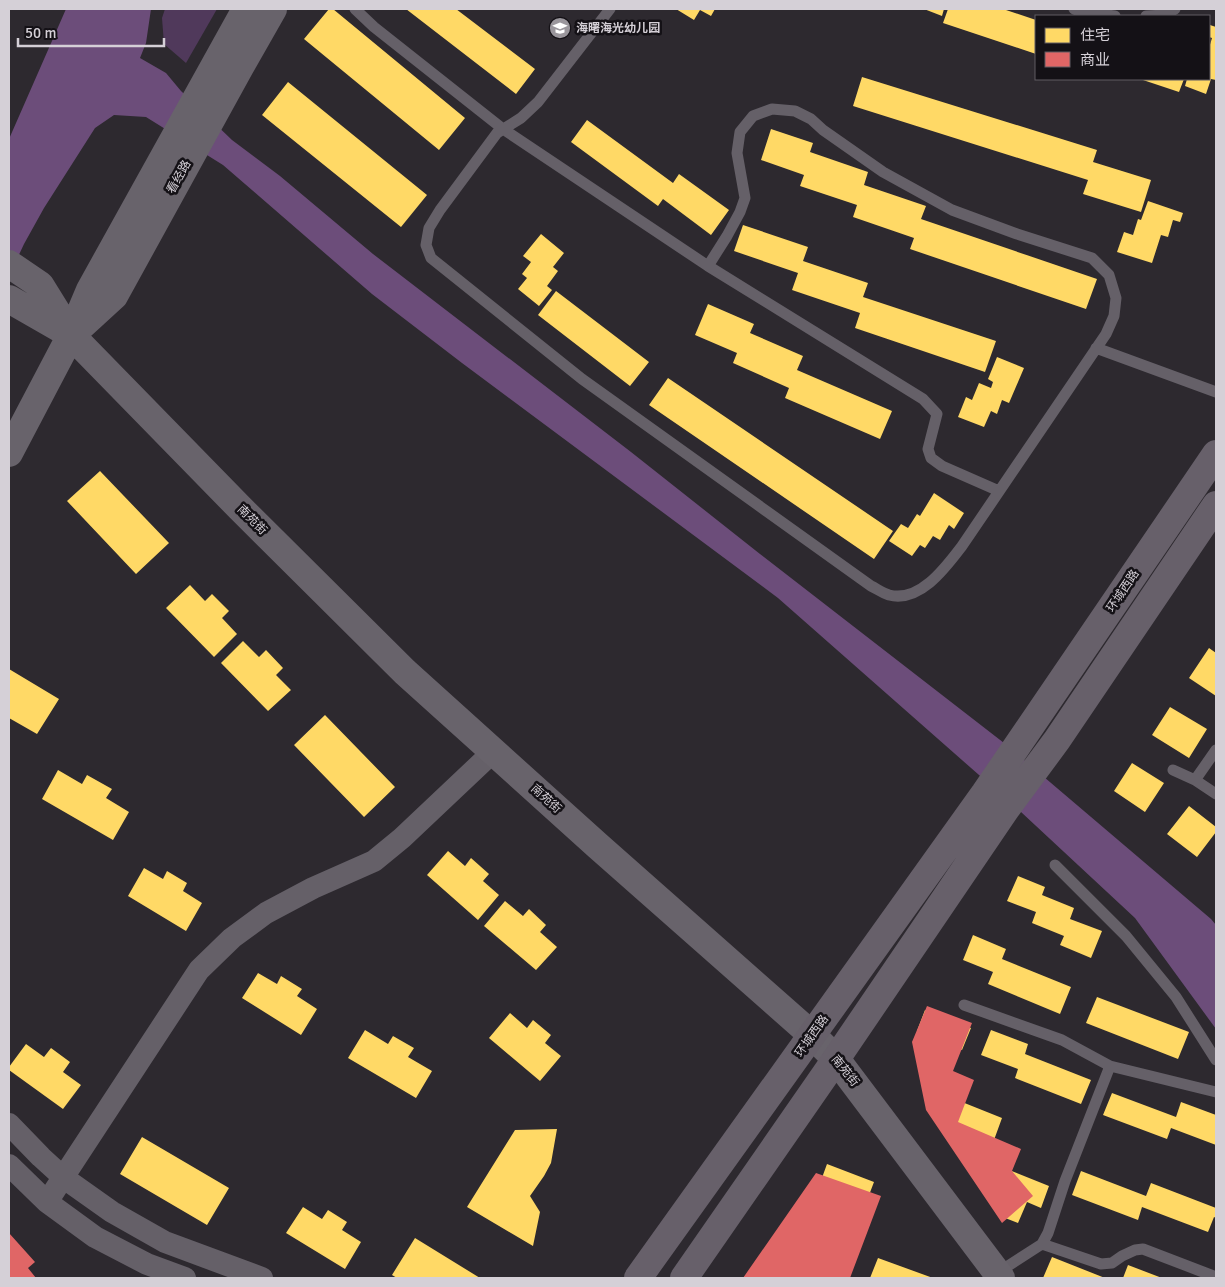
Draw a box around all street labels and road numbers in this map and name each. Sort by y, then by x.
street label: 看经路 [164,158,194,196]
street label: 南苑街 [234,502,270,538]
street label: 环城西路 [1103,567,1143,615]
street label: 南苑街 [528,781,564,817]
street label: 环城西路 [792,1012,832,1060]
street label: 南苑街 [828,1052,862,1090]

